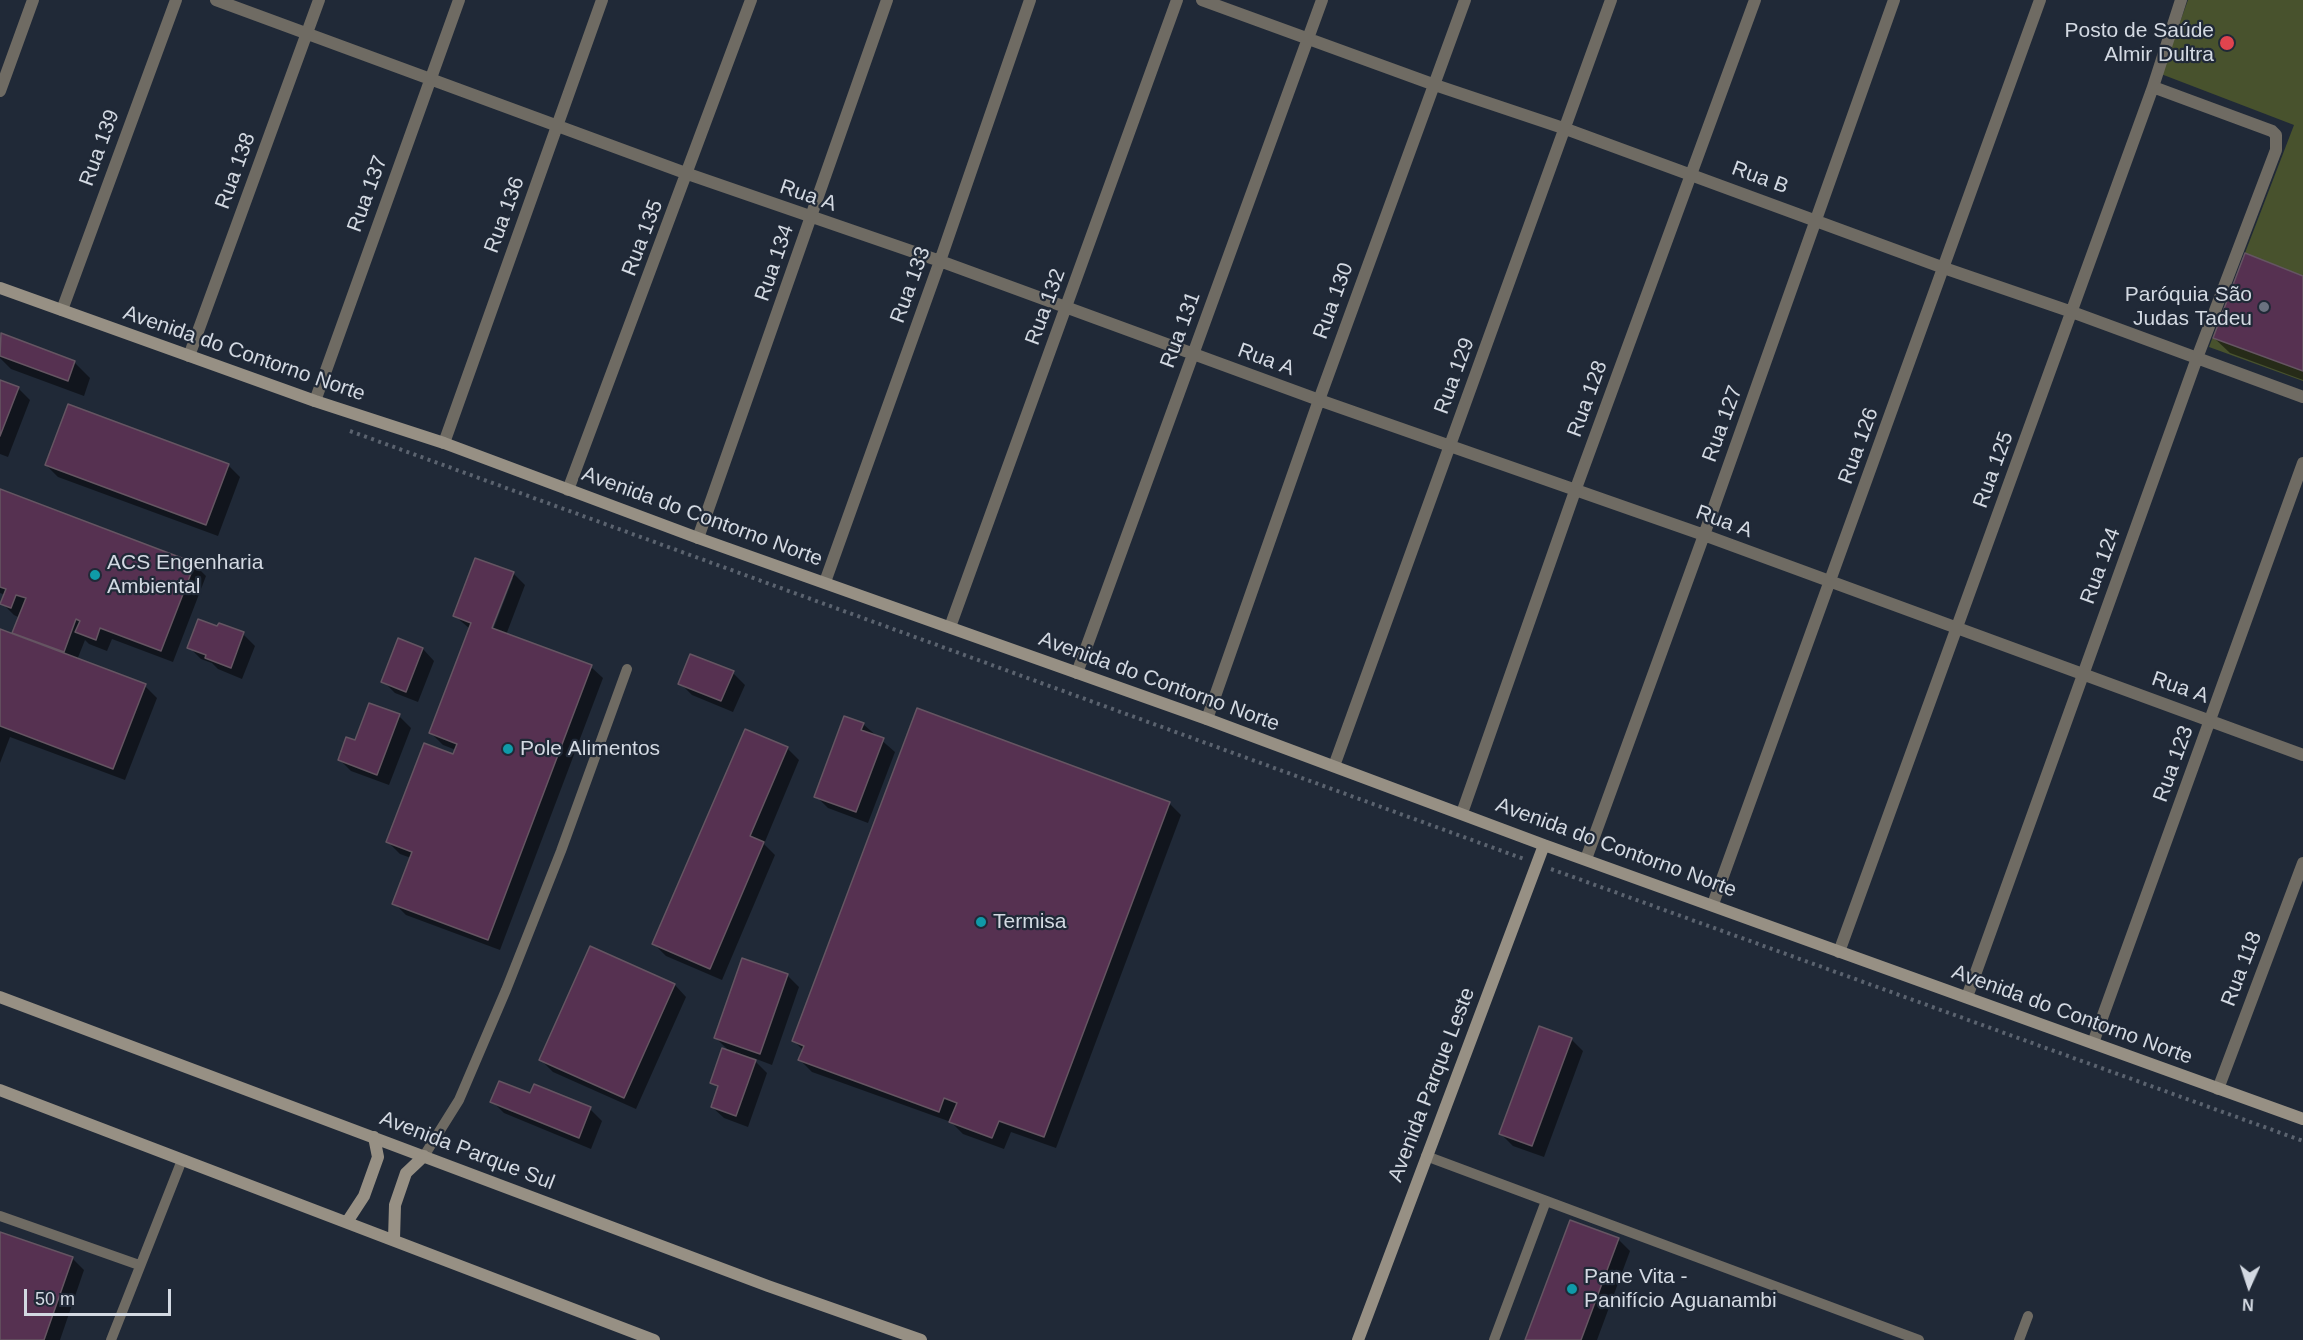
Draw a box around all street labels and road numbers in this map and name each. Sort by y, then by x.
street label: Rua 139 [75,106,125,190]
street label: Rua 138 [211,129,261,213]
street label: Rua 137 [343,152,393,236]
street label: Rua B [1728,156,1792,200]
street label: Rua 136 [480,173,530,257]
street label: Rua A [776,175,840,217]
street label: Rua 135 [617,196,669,280]
street label: Rua 134 [750,221,800,305]
street label: Rua 133 [886,243,936,327]
street label: Rua 130 [1309,259,1359,343]
street label: Rua 132 [1021,265,1071,349]
street label: Rua 131 [1156,288,1206,372]
street label: Avenida do Contorno Norte [120,301,368,407]
street label: Rua 129 [1430,334,1480,418]
street label: Rua A [1234,338,1298,382]
street label: Rua 128 [1563,357,1613,441]
street label: Rua 127 [1698,382,1748,466]
street label: Rua 126 [1834,404,1884,488]
street label: Rua 125 [1969,428,2019,512]
street label: Avenida do Contorno Norte [578,462,826,572]
street label: Rua A [1692,500,1756,544]
street label: Rua 124 [2076,524,2126,608]
street label: Avenida do Contorno Norte [1035,627,1283,737]
street label: Rua A [2148,667,2212,709]
street label: Rua 123 [2149,722,2199,806]
street label: Avenida do Contorno Norte [1492,793,1740,903]
street label: Rua 118 [2216,928,2268,1010]
street label: Avenida do Contorno Norte [1948,960,2196,1070]
street label: Avenida Parque Leste [1383,984,1481,1186]
street label: Avenida Parque Sul [376,1106,558,1196]

